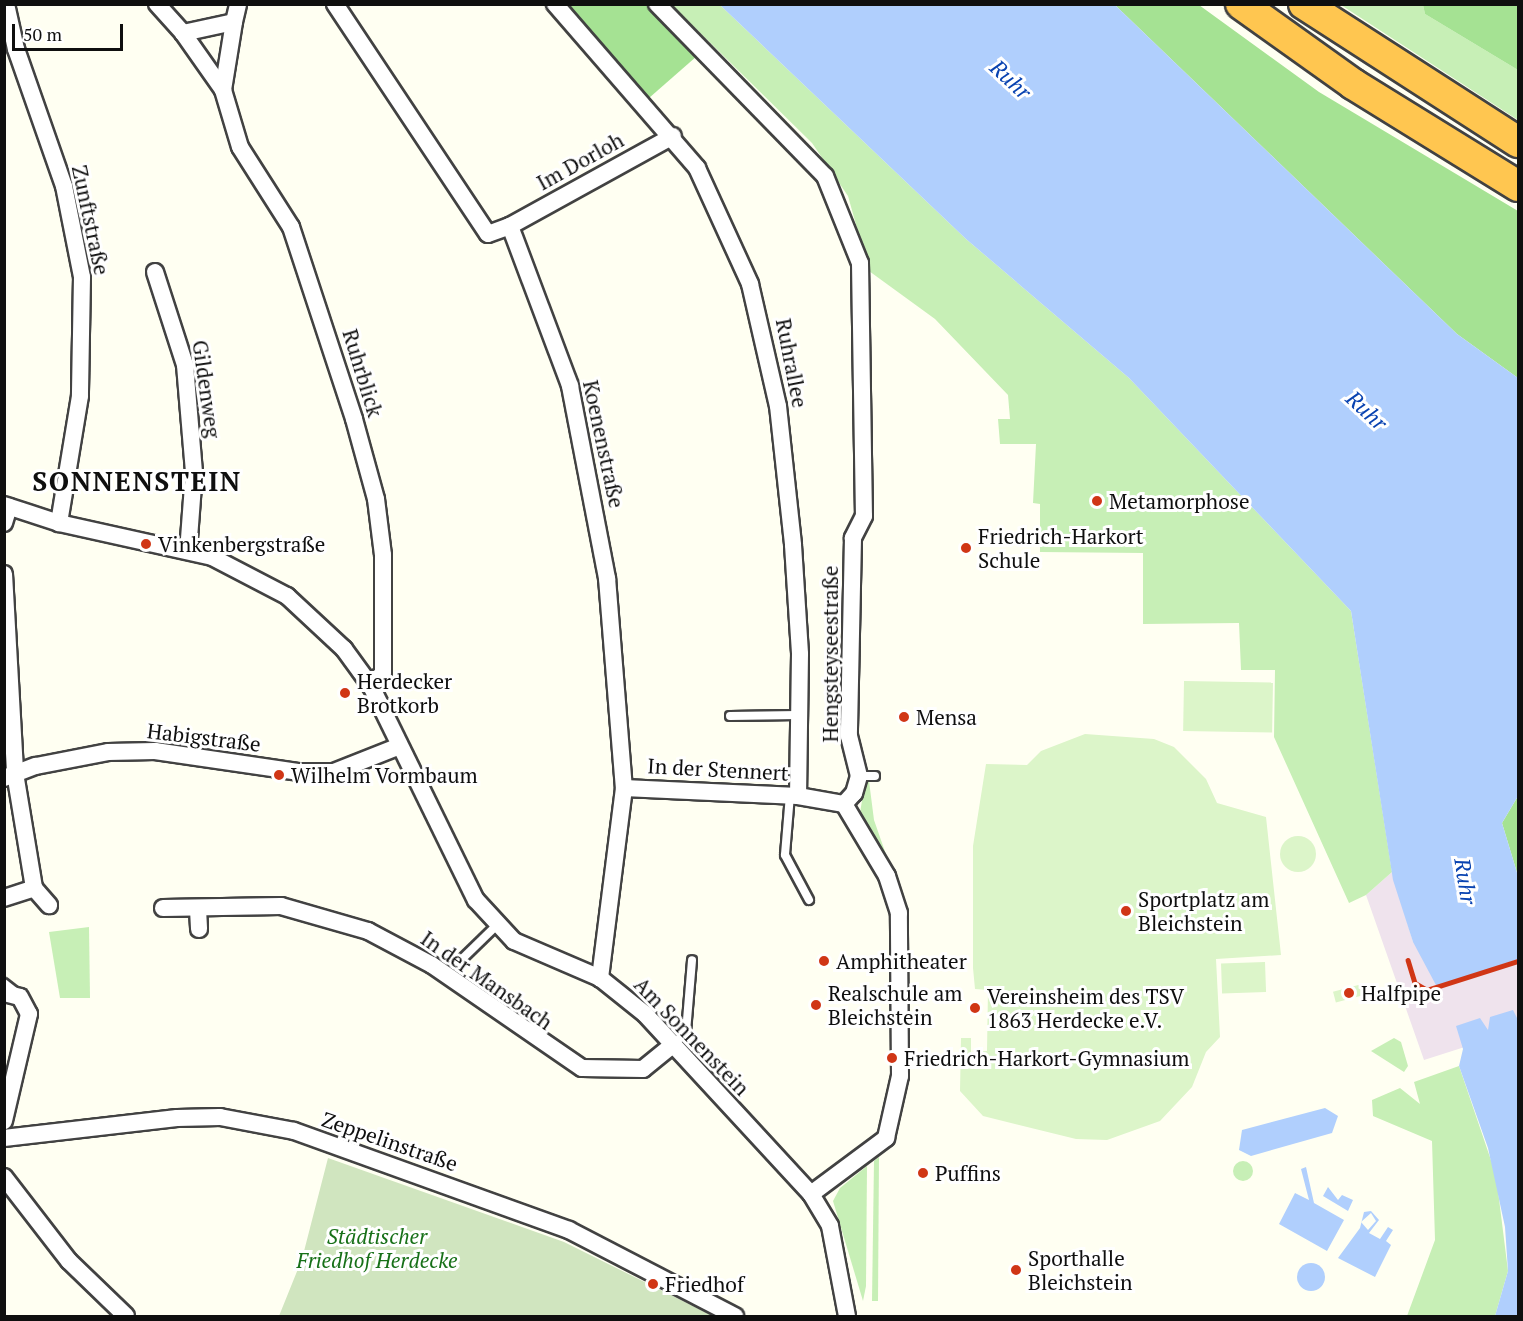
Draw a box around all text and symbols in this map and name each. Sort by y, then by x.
scale bar [15,12,126,50]
text: 50 m [23,22,62,46]
water label: Ruhr [985,54,1037,104]
street label: Im Dorloh [532,127,628,195]
street label: Zunftstraße [67,163,115,277]
street label: Ruhrallee [771,316,813,410]
street label: Ruhrblick [338,326,388,420]
street label: Gildenweg [188,339,226,439]
street label: Koenenstraße [578,378,630,510]
water label: Ruhr [1341,385,1393,435]
district label: SONNENSTEIN [32,466,242,498]
place label: Metamorphose [1109,488,1249,514]
marker: Metamorphose [1090,494,1104,508]
place label: Friedrich-Harkort Schule [978,523,1143,573]
place label: Vinkenbergstraße [158,531,325,557]
marker: Vinkenbergstraße [139,537,153,551]
marker: Friedrich-Harkort Schule [959,541,973,555]
street label: Hengsteyseestraße [817,566,843,742]
place label: Herdecker Brotkorb [357,668,452,718]
marker: Herdecker Brotkorb [338,686,352,700]
place label: Mensa [916,704,977,730]
marker: Mensa [897,710,911,724]
street label: Habigstraße [146,718,262,756]
street label: In der Stennert [647,753,789,785]
place label: Wilhelm Vormbaum [291,762,478,788]
marker: Wilhelm Vormbaum [272,768,286,782]
water label: Ruhr [1449,856,1483,906]
place label: Sportplatz am Bleichstein [1138,886,1269,936]
marker: Sportplatz am Bleichstein [1119,904,1133,918]
street label: In der Mansbach [416,925,558,1035]
place label: Amphitheater [836,948,967,974]
marker: Amphitheater [817,954,831,968]
street label: Am Sonnenstein [629,972,755,1100]
place label: Realschule am Bleichstein [828,980,962,1030]
place label: Halfpipe [1361,980,1441,1006]
place label: Vereinsheim des TSV 1863 Herdecke e.V. [987,983,1184,1033]
marker: Halfpipe [1342,986,1356,1000]
marker: Realschule am Bleichstein [809,998,823,1012]
marker: Vereinsheim des TSV 1863 Herdecke e.V. [968,1001,982,1015]
place label: Friedrich-Harkort-Gymnasium [904,1045,1189,1071]
marker: Friedrich-Harkort-Gymnasium [885,1051,899,1065]
street label: Zeppelinstraße [319,1106,461,1176]
place label: Puffins [935,1160,1001,1186]
marker: Puffins [916,1166,930,1180]
park label: Städtischer Friedhof Herdecke [296,1223,458,1273]
place label: Sporthalle Bleichstein [1028,1245,1132,1295]
marker: Sporthalle Bleichstein [1009,1263,1023,1277]
place label: Friedhof [665,1271,744,1297]
marker: Friedhof [646,1277,660,1291]

